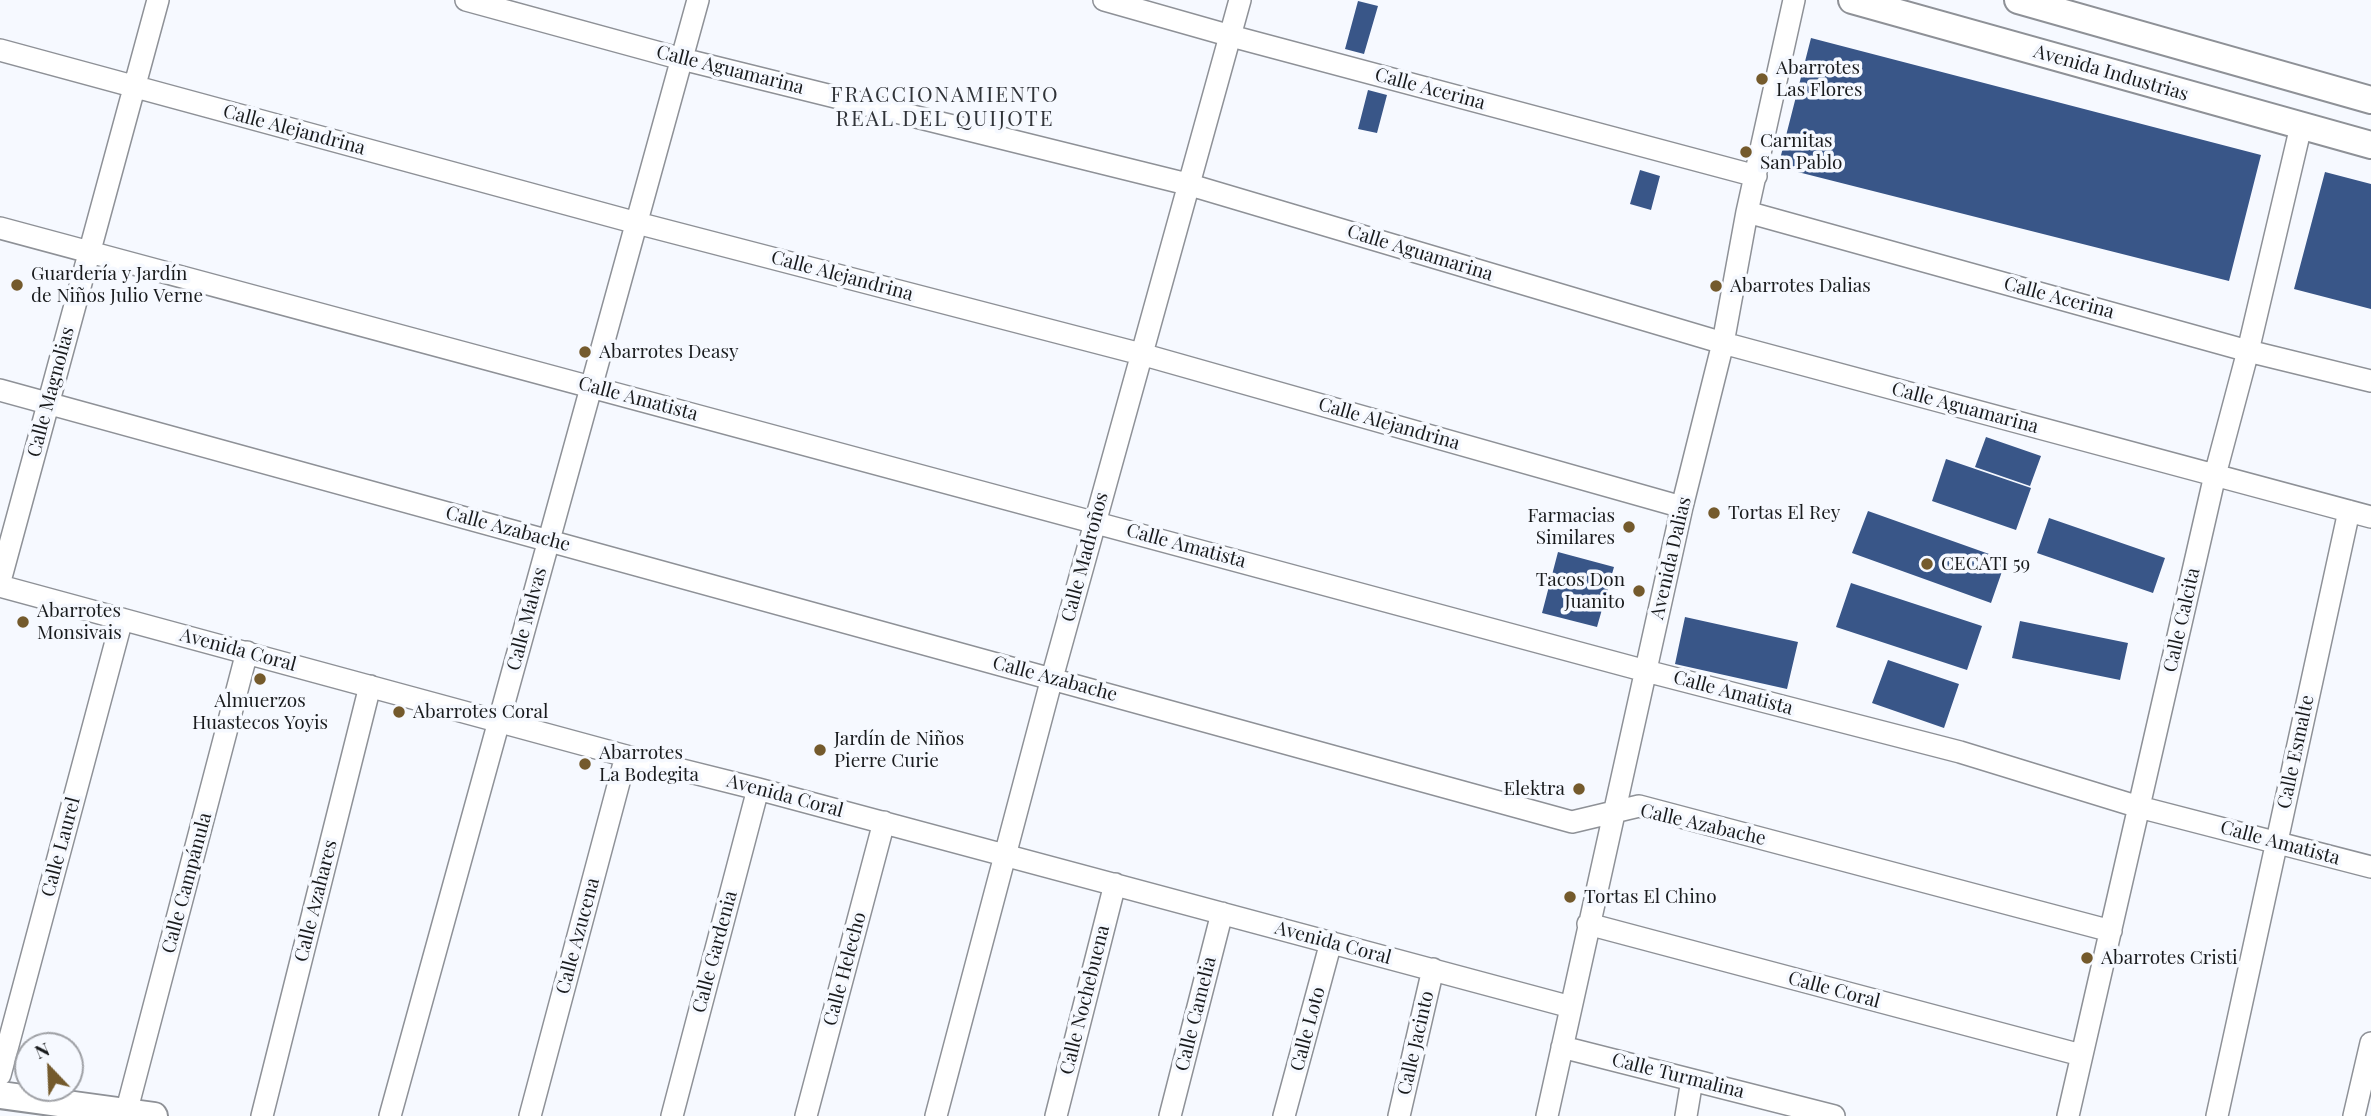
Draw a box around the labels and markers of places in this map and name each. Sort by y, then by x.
place label: Abarrotes Las Flores [1776,57,1862,101]
marker: Abarrotes Las Flores [1754,71,1770,87]
place label: Carnitas San Pablo [1760,130,1842,174]
marker: Carnitas San Pablo [1738,144,1754,160]
place label: Guardería y Jardín de Niños Julio Verne [31,263,203,307]
place label: Abarrotes Dalias [1730,275,1871,297]
marker: Guardería y Jardín de Niños Julio Verne [9,277,25,293]
marker: Abarrotes Dalias [1708,278,1724,294]
place label: Abarrotes Deasy [599,341,739,363]
marker: Abarrotes Deasy [577,344,593,360]
place label: Tortas El Rey [1728,502,1840,524]
place label: Farmacias Similares [1527,505,1615,549]
marker: Tortas El Rey [1706,505,1722,521]
marker: Farmacias Similares [1621,519,1637,535]
place label: CECATI 59 [1941,553,2030,575]
marker: CECATI 59 [1919,556,1935,572]
place label: Tacos Don Juanito [1536,569,1625,613]
marker: Tacos Don Juanito [1631,583,1647,599]
place label: Abarrotes Monsivais [37,600,122,644]
marker: Abarrotes Monsivais [15,614,31,630]
marker: Almuerzos Huastecos Yoyis [252,671,268,687]
place label: Almuerzos Huastecos Yoyis [192,690,328,734]
place label: Abarrotes Coral [413,701,548,723]
marker: Abarrotes Coral [391,704,407,720]
place label: Jardín de Niños Pierre Curie [834,728,964,772]
place label: Abarrotes La Bodegita [599,742,699,786]
marker: Jardín de Niños Pierre Curie [812,742,828,758]
marker: Abarrotes La Bodegita [577,756,593,772]
place label: Elektra [1503,778,1565,800]
marker: Elektra [1571,781,1587,797]
place label: Tortas El Chino [1584,886,1717,908]
marker: Tortas El Chino [1562,889,1578,905]
place label: Abarrotes Cristi [2101,947,2238,969]
marker: Abarrotes Cristi [2079,950,2095,966]

